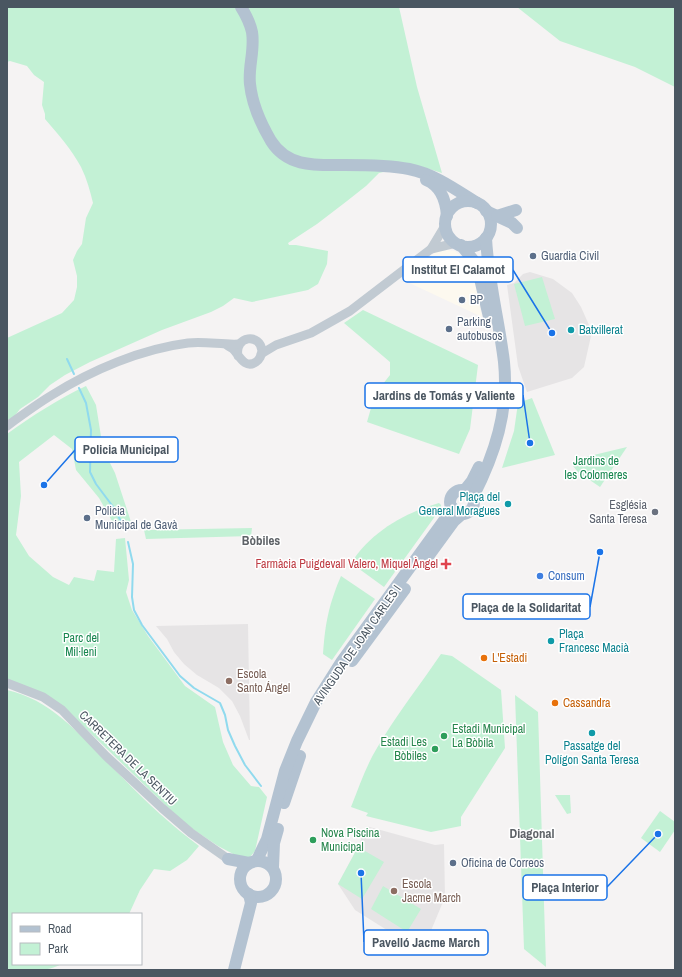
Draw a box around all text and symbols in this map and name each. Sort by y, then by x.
place label: Guardia Civil [541,248,599,264]
marker: Guardia Civil [528,251,538,261]
callout: Institut El Calamot [403,257,513,282]
text: Institut El Calamot [411,261,505,278]
place label: BP [470,292,484,308]
marker: BP [457,295,467,305]
place label: Parking autobusos [457,314,502,344]
place label: Batxillerat [579,322,623,338]
marker: Parking autobusos [444,324,454,334]
marker: Batxillerat [566,325,576,335]
callout: Jardins de Tomás y Valiente [365,383,523,408]
text: Jardins de Tomás y Valiente [373,387,515,404]
callout: Policia Municipal [75,437,178,462]
text: Policia Municipal [83,441,169,458]
park label: Jardins de les Colomeres [565,453,628,483]
place label: Plaça del General Moragues [419,489,500,519]
place label: Església Santa Teresa [589,497,648,527]
marker: Plaça del General Moragues [503,499,513,509]
place label: Policia Municipal de Gavà [95,503,178,533]
marker: Església Santa Teresa [650,507,660,517]
marker: Policia Municipal de Gavà [82,513,92,523]
district label: Bòbiles [242,532,280,549]
place label: Farmàcia Puigdevall Valero, Miquel Àngel [255,556,438,572]
marker: Farmàcia Puigdevall Valero, Miquel Àngel [441,559,451,569]
place label: Consum [548,568,585,584]
marker: Consum [535,571,545,581]
street label: AVINGUDA DE JOAN CARLES I [309,582,405,709]
callout: Plaça de la Solidaritat [463,594,590,619]
text: Plaça de la Solidaritat [471,599,582,616]
place label: Plaça Francesc Macià [559,626,630,656]
park label: Parc del Mil·leni [63,630,99,660]
marker: Plaça Francesc Macià [546,636,556,646]
place label: L'Estadi [492,650,527,666]
marker: L'Estadi [479,653,489,663]
place label: Escola Santo Ángel [237,666,290,696]
marker: Escola Santo Ángel [224,676,234,686]
place label: Cassandra [563,695,611,711]
marker: Cassandra [550,698,560,708]
street label: CARRETERA DE LA SENTIU [76,707,180,809]
place label: Estadi Municipal La Bòbila [452,721,525,751]
marker: Passatge del Polígon Santa Teresa [587,728,597,738]
marker: Estadi Municipal La Bòbila [439,731,449,741]
place label: Estadi Les Bòbiles [380,734,427,764]
place label: Passatge del Polígon Santa Teresa [545,738,639,768]
marker: Estadi Les Bòbiles [430,744,440,754]
place label: Nova Piscina Municipal [321,825,380,855]
district label: Diagonal [509,825,555,842]
marker: Nova Piscina Municipal [308,835,318,845]
place label: Oficina de Correos [461,855,544,871]
marker: Oficina de Correos [448,858,458,868]
callout: Plaça Interior [523,875,607,900]
place label: Escola Jacme March [402,876,461,906]
text: Plaça Interior [531,879,600,896]
marker: Escola Jacme March [389,886,399,896]
legend [12,913,142,965]
text: Road [48,921,72,937]
callout: Pavelló Jacme March [364,930,488,955]
text: Pavelló Jacme March [372,934,480,951]
text: Park [48,941,68,957]

